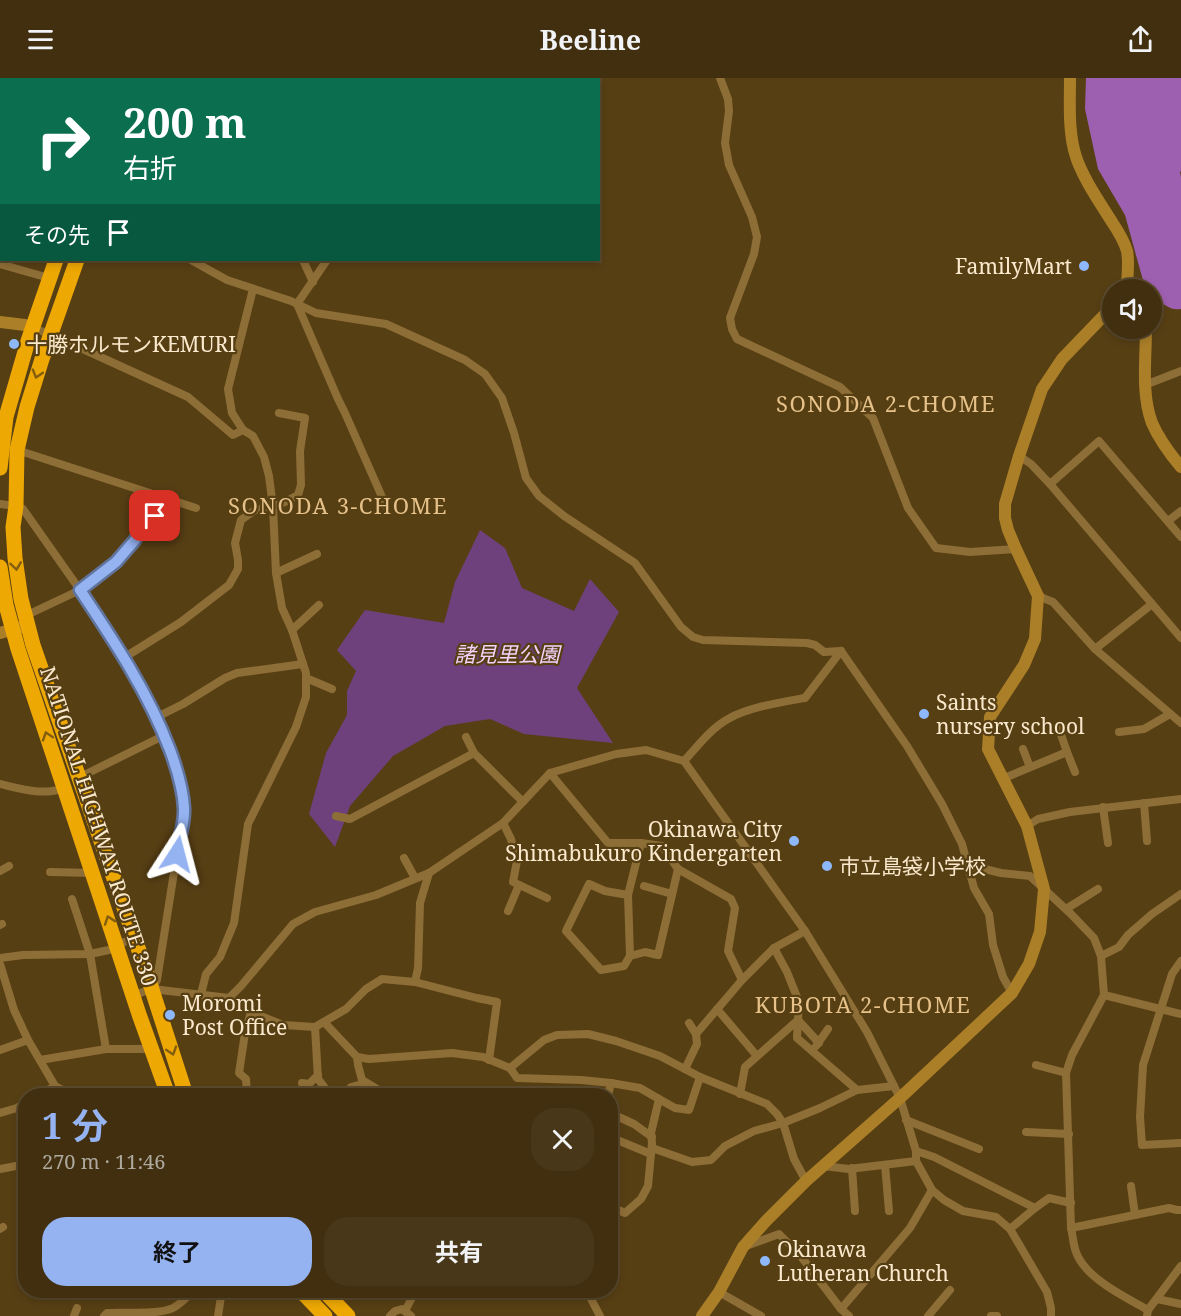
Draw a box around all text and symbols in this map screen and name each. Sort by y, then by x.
text: Beeline [540,21,641,58]
icon: menu [24,23,57,56]
icon: share [1124,23,1157,56]
text: 200 m [123,93,247,150]
icon: right [24,102,102,180]
text: 右折 [123,149,177,186]
icon: arrive [102,216,135,249]
text: その先 [24,219,90,249]
place label: FamilyMart [955,252,1072,280]
marker: FamilyMart [1077,259,1091,273]
map controls [1102,279,1162,339]
button: sound [1102,279,1162,339]
place label: 十勝ホルモンKEMURI [26,330,236,358]
marker: 十勝ホルモンKEMURI [7,337,21,351]
one-way arrow [32,368,44,379]
district label: SONODA 2-CHOME [776,388,996,418]
pin [129,490,180,541]
district label: SONODA 3-CHOME [228,490,448,520]
icon: arrive [138,499,171,532]
one-way arrow [10,562,22,571]
park label: 諸見里公園 [455,640,562,668]
street label: NATIONAL HIGHWAY ROUTE 330 [34,663,164,989]
place label: Saints nursery school [936,688,1085,740]
marker: Saints nursery school [917,707,931,721]
one-way arrow [42,731,54,742]
place label: Okinawa City Shimabukuro Kindergarten [505,815,782,867]
position arrow [145,822,209,886]
marker: Okinawa City Shimabukuro Kindergarten [787,834,801,848]
place label: 市立島袋小学校 [839,852,986,880]
marker: 市立島袋小学校 [820,859,834,873]
one-way arrow [104,915,117,926]
place label: Moromi Post Office [182,989,287,1041]
district label: KUBOTA 2-CHOME [755,989,971,1019]
marker: Moromi Post Office [163,1008,177,1022]
one-way arrow [165,1045,177,1056]
text: 1 分 [42,1101,108,1150]
button: close [531,1108,594,1171]
text: 270 m · 11:46 [42,1148,165,1175]
button: 終了 [42,1217,312,1286]
button: 共有 [324,1217,594,1286]
place label: Okinawa Lutheran Church [777,1235,949,1287]
marker: Okinawa Lutheran Church [758,1254,772,1268]

